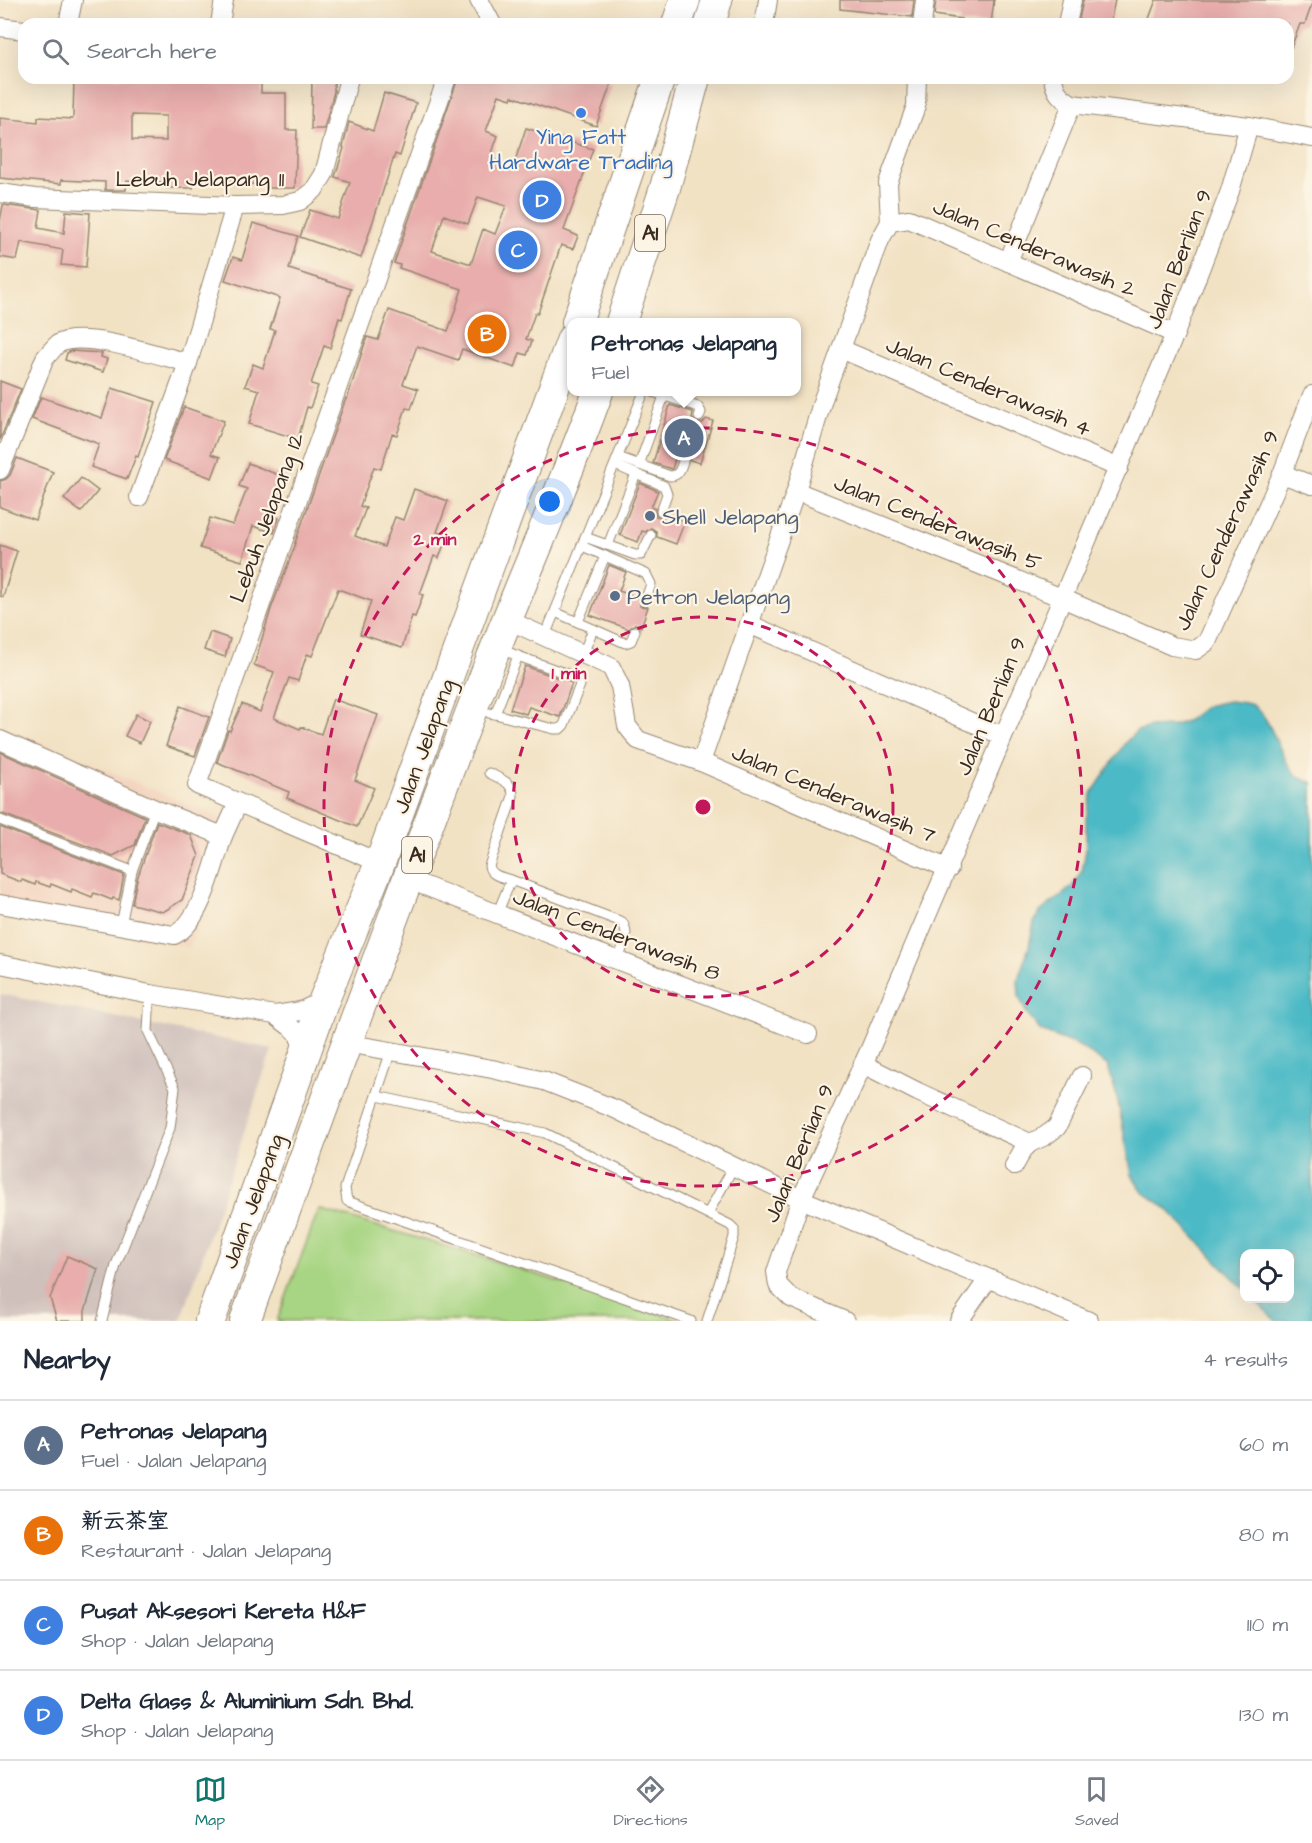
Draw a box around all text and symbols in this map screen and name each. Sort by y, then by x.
search box [18,18,1294,84]
icon: search [39,35,72,68]
text: Search here [87,36,217,67]
marker: Ying Fatt Hardware Trading [574,106,588,120]
place label: Ying Fatt Hardware Trading [489,122,673,179]
street label: Lebuh Jelapang 11 [116,164,285,196]
pin: D [522,178,562,222]
street label: Jalan Berlian 9 [1139,185,1220,334]
street label: Jalan Cenderawasih 2 [928,192,1141,305]
road number: A1 [635,215,665,251]
pin: C [498,228,538,272]
pin: B [468,312,506,356]
popup [567,318,801,396]
text: Petronas Jelapang [591,328,777,359]
street label: Jalan Cenderawasih 4 [881,330,1096,445]
text: Fuel [591,359,629,387]
pin: A [664,416,704,460]
street label: Jalan Cenderawasih 9 [1167,425,1287,636]
street label: Lebuh Jelapang 12 [222,428,314,607]
street label: Jalan Cenderawasih 5 [829,468,1046,579]
your location [535,487,564,516]
place label: Shell Jelapang [662,502,799,534]
marker: Shell Jelapang [643,509,657,523]
text: 2 min [412,527,457,552]
place label: Petron Jelapang [627,582,790,614]
marker: Petron Jelapang [608,589,622,603]
street label: Jalan Berlian 9 [948,633,1034,780]
text: 1 min [551,661,587,686]
street label: Jalan Jelapang [386,675,464,819]
street label: Jalan Cenderawasih 7 [727,737,941,852]
centre of rings [693,797,713,817]
road number: A1 [402,837,432,873]
street label: Jalan Cenderawasih 8 [508,882,725,989]
street label: Jalan Berlian 9 [756,1080,842,1227]
street label: Jalan Jelapang [215,1130,293,1274]
map controls [1240,1249,1294,1303]
button: locate [1240,1249,1294,1303]
text: Nearby [24,1342,111,1378]
text: 4 results [1203,1346,1288,1374]
text: Petronas Jelapang [81,1416,266,1447]
text: A [37,1431,50,1459]
text: 60 m [1239,1431,1288,1459]
text: Fuel · Jalan Jelapang [81,1447,266,1475]
text: 新云茶室 [81,1506,169,1537]
text: B [36,1521,51,1549]
text: 80 m [1239,1521,1288,1549]
text: Restaurant · Jalan Jelapang [81,1537,331,1565]
text: Pusat Aksesori Kereta H&F [81,1596,366,1627]
text: C [36,1611,51,1639]
text: 110 m [1247,1611,1288,1639]
text: Shop · Jalan Jelapang [81,1627,273,1655]
text: Delta Glass & Aluminium Sdn. Bhd. [81,1686,414,1717]
text: D [37,1701,50,1729]
text: 130 m [1239,1701,1288,1729]
text: Shop · Jalan Jelapang [81,1717,273,1745]
tab: Map [194,1773,227,1831]
tab: Directions [614,1773,688,1831]
tab: Saved [1075,1773,1118,1831]

